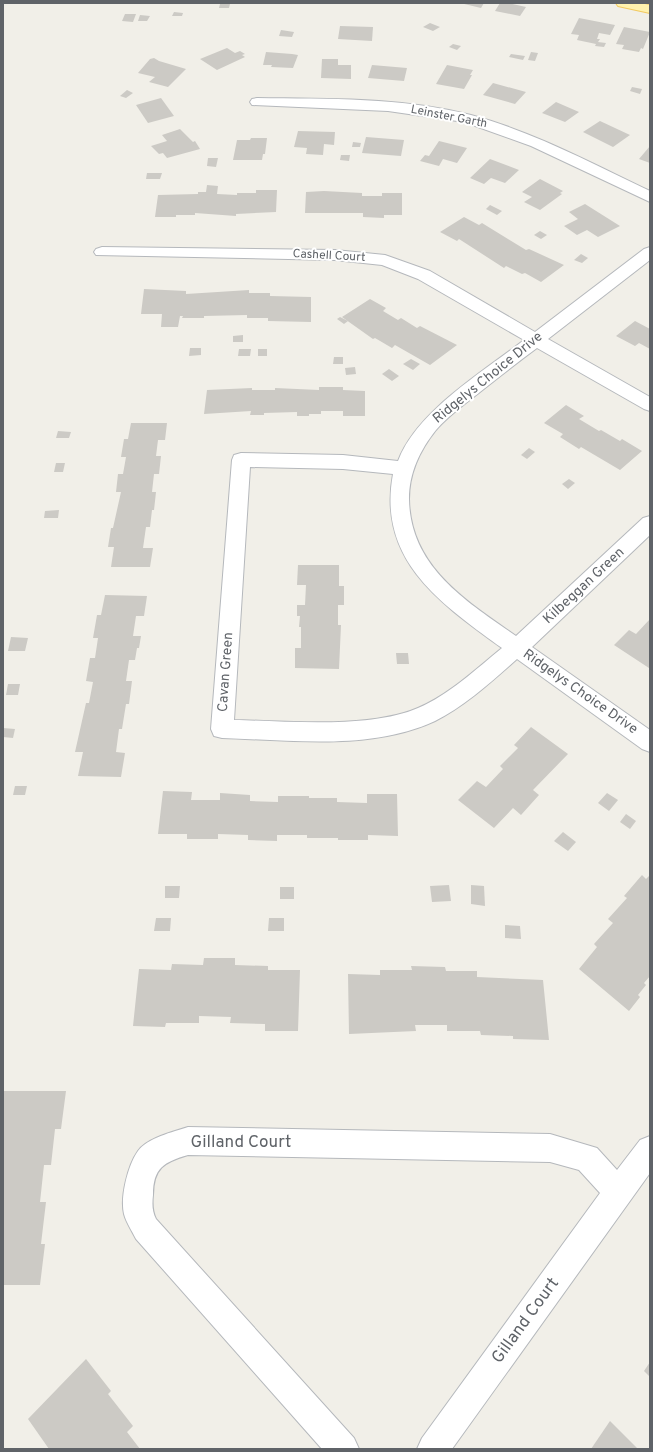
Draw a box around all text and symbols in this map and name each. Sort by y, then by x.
street label: Leinster Garth [409,102,489,132]
street label: Cashell Court [292,246,366,266]
street label: Ridgelys Choice Drive [430,328,546,428]
street label: Kilbeggan Green [540,544,628,628]
street label: Cavan Green [215,631,237,713]
street label: Ridgelys Choice Drive [519,646,641,738]
street label: Gilland Court [190,1132,292,1154]
street label: Gilland Court [487,1274,565,1368]

